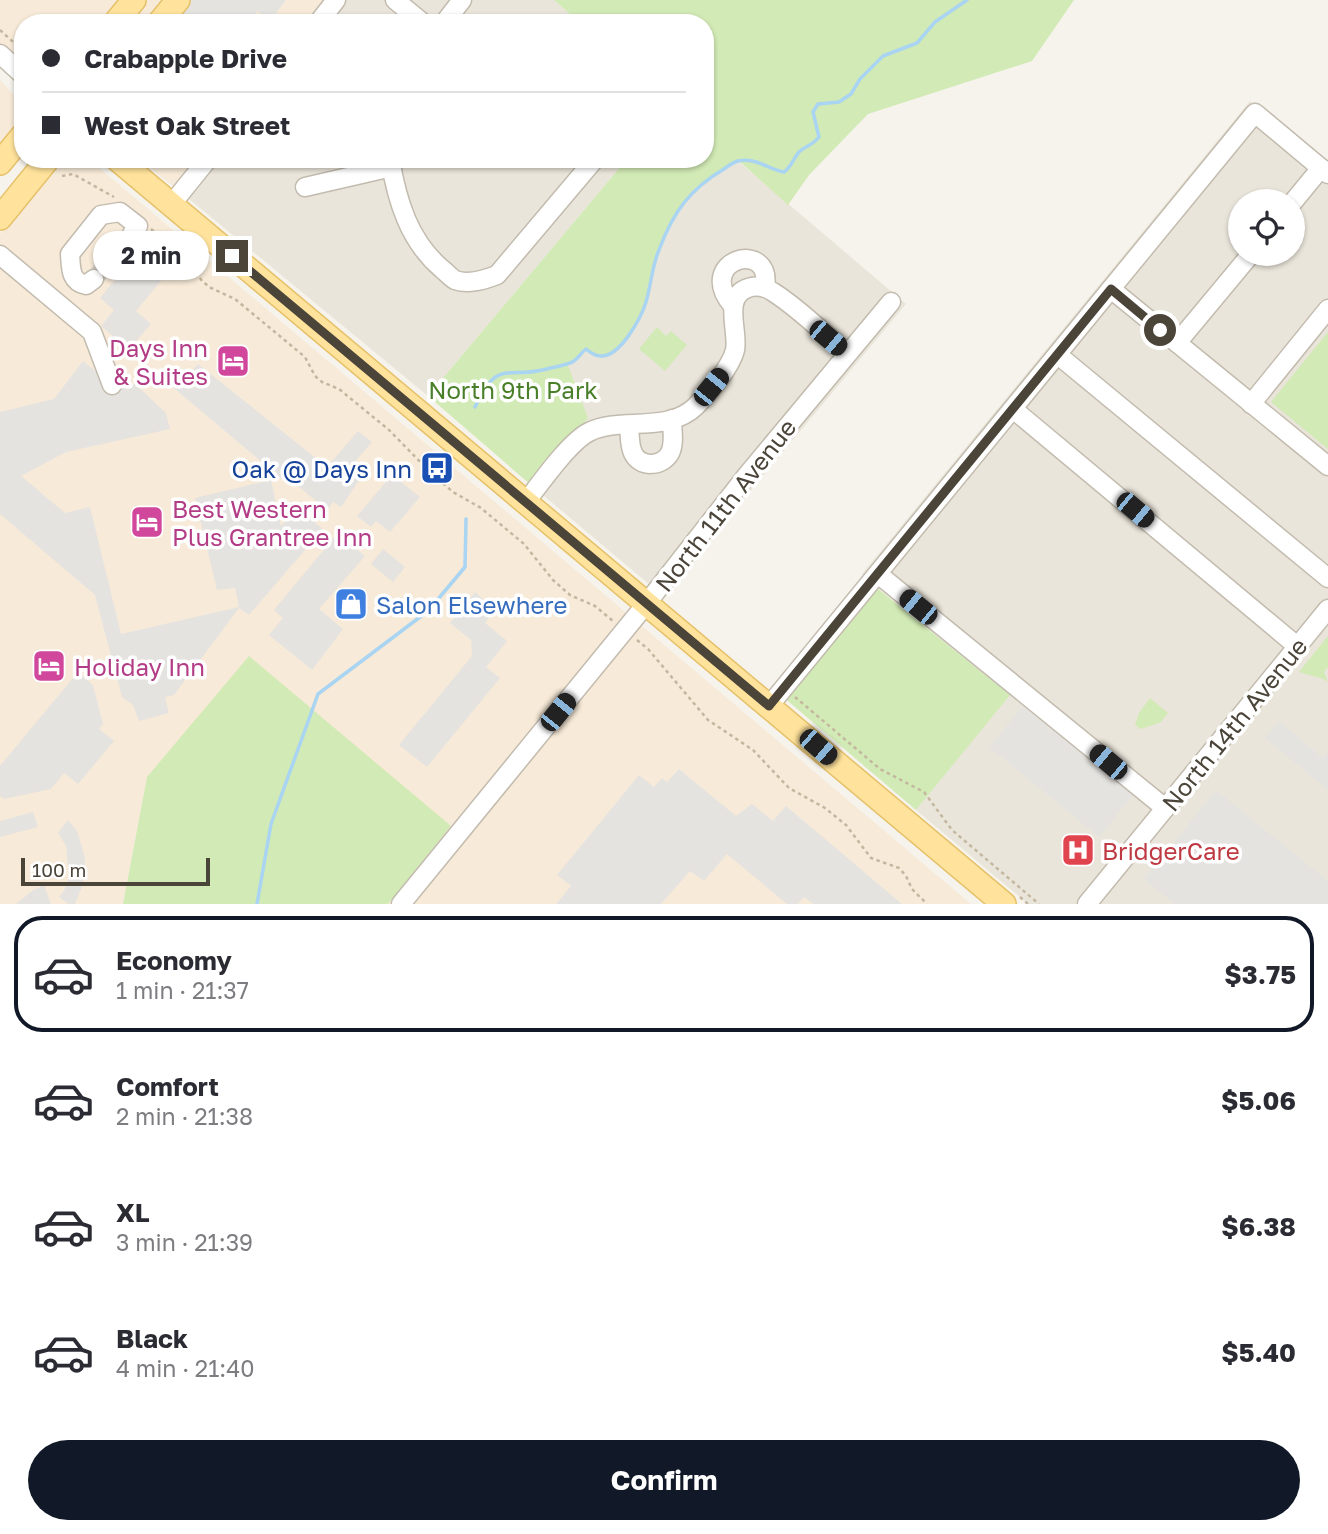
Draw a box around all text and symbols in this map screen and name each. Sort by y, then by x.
text: Crabapple Drive [84,43,287,74]
text: West Oak Street [84,110,290,141]
map controls [1228,189,1305,266]
button: locate [1228,189,1305,266]
callout: 2 min [92,232,208,280]
route end [216,240,248,272]
text: 2 min [121,241,181,269]
route start [1144,314,1176,346]
car [806,316,851,360]
place label: Days Inn & Suites [109,333,208,390]
hotel icon: Days Inn & Suites [214,342,252,380]
car [690,364,733,410]
park label: North 9th Park [428,375,598,404]
street label: North 11th Avenue [649,413,801,597]
bus stop icon: Oak @ Days Inn [418,449,456,487]
place label: Oak @ Days Inn [232,454,412,483]
car [1113,488,1158,532]
place label: Best Western Plus Grantree Inn [172,494,372,551]
hotel icon: Best Western Plus Grantree Inn [128,503,166,541]
shop icon: Salon Elsewhere [332,585,370,623]
car [896,586,941,628]
place label: Salon Elsewhere [376,590,567,619]
street label: North 14th Avenue [1155,632,1313,816]
hotel icon: Holiday Inn [30,647,68,685]
place label: Holiday Inn [74,652,205,681]
car [537,689,580,735]
car [796,725,841,769]
car [1086,740,1131,784]
hospital icon: BridgerCare [1059,831,1097,869]
place label: BridgerCare [1102,836,1240,865]
scale bar [21,855,210,887]
text: 100 m [32,858,86,881]
icon: car [32,943,95,1006]
text: Economy [116,945,232,976]
text: $3.75 [1224,959,1296,990]
text: 1 min · 21:37 [116,976,249,1004]
icon: car [32,1069,95,1132]
text: Comfort [116,1071,219,1102]
text: $5.06 [1221,1085,1296,1116]
text: 2 min · 21:38 [116,1102,253,1130]
icon: car [32,1195,95,1258]
text: XL [116,1197,150,1228]
text: $6.38 [1221,1211,1296,1242]
text: 3 min · 21:39 [116,1228,253,1256]
icon: car [32,1321,95,1384]
text: Black [116,1323,188,1354]
text: $5.40 [1221,1337,1296,1368]
text: 4 min · 21:40 [116,1354,255,1382]
button: Confirm [28,1440,1300,1520]

